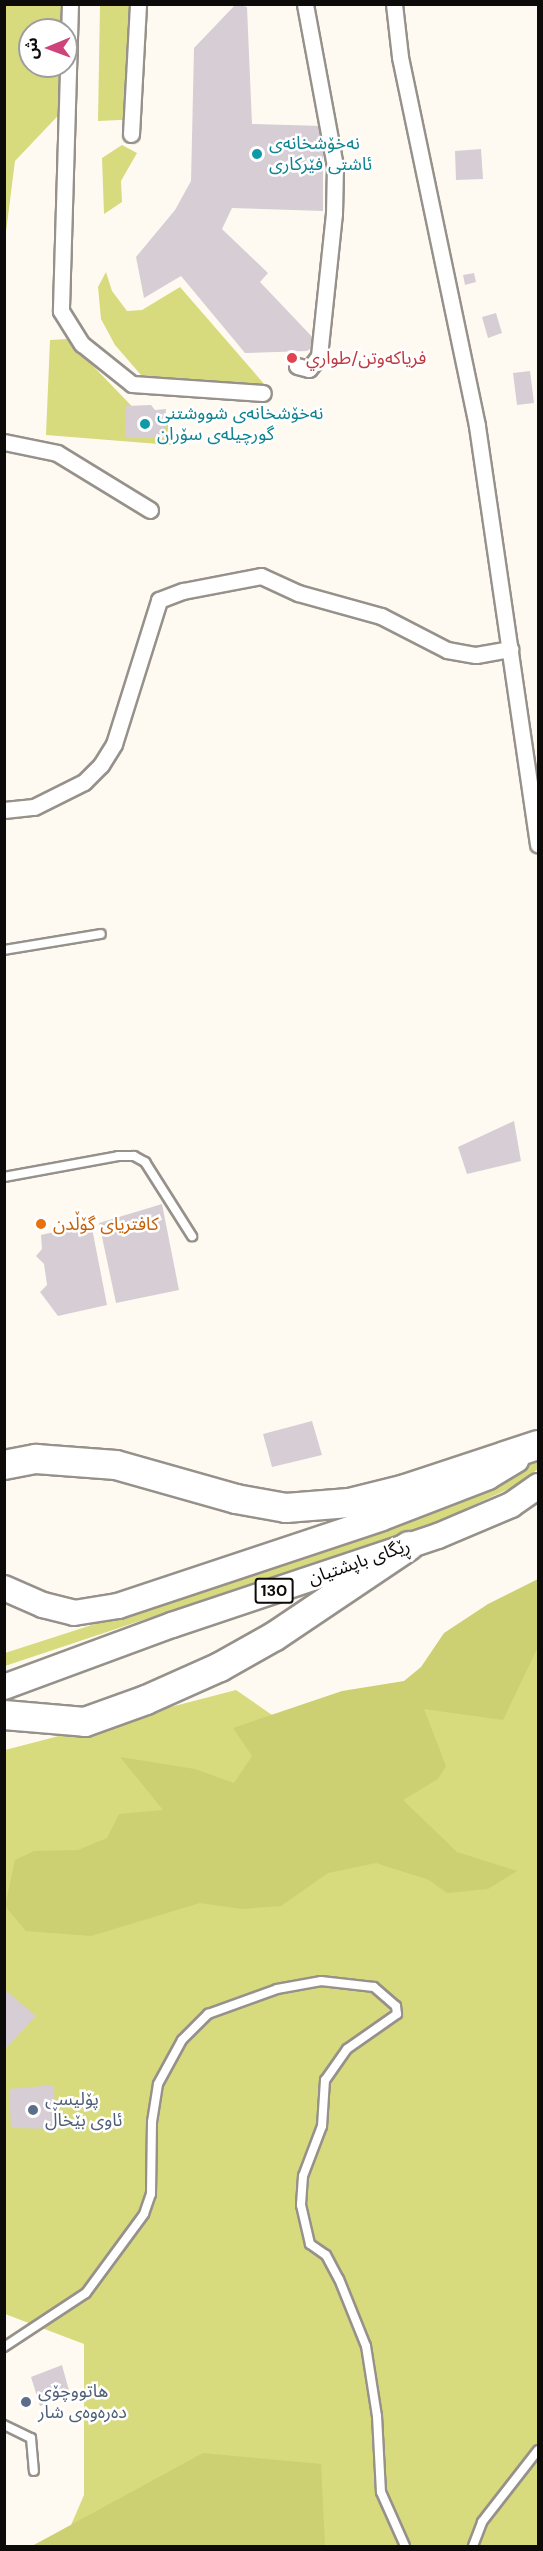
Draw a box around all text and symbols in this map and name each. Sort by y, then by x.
north arrow [18,18,78,78]
text: ش [21,37,42,59]
place label: نەخۆشخانەی ئاشتی فێرکاری [269,133,372,176]
marker: نەخۆشخانەی ئاشتی فێرکاری [250,147,264,161]
place label: فریاکەوتن/طواري [306,347,426,369]
marker: فریاکەوتن/طواري [283,349,301,367]
place label: نەخۆشخانەی شووشتنی گورچیلەی سۆران [157,403,323,446]
marker: نەخۆشخانەی شووشتنی گورچیلەی سۆران [138,417,152,431]
place label: کافتریای گۆڵدن [53,1213,159,1235]
marker: کافتریای گۆڵدن [34,1217,48,1231]
street label: ڕێگای باپشتیان [305,1535,413,1589]
road number: 130 [254,1578,294,1604]
place label: پۆلیسی ئاوی بێخاڵ [45,2089,122,2132]
marker: پۆلیسی ئاوی بێخاڵ [26,2103,40,2117]
place label: هاتووچۆی دەرەوەی شار [38,2381,127,2424]
marker: هاتووچۆی دەرەوەی شار [19,2395,33,2409]

